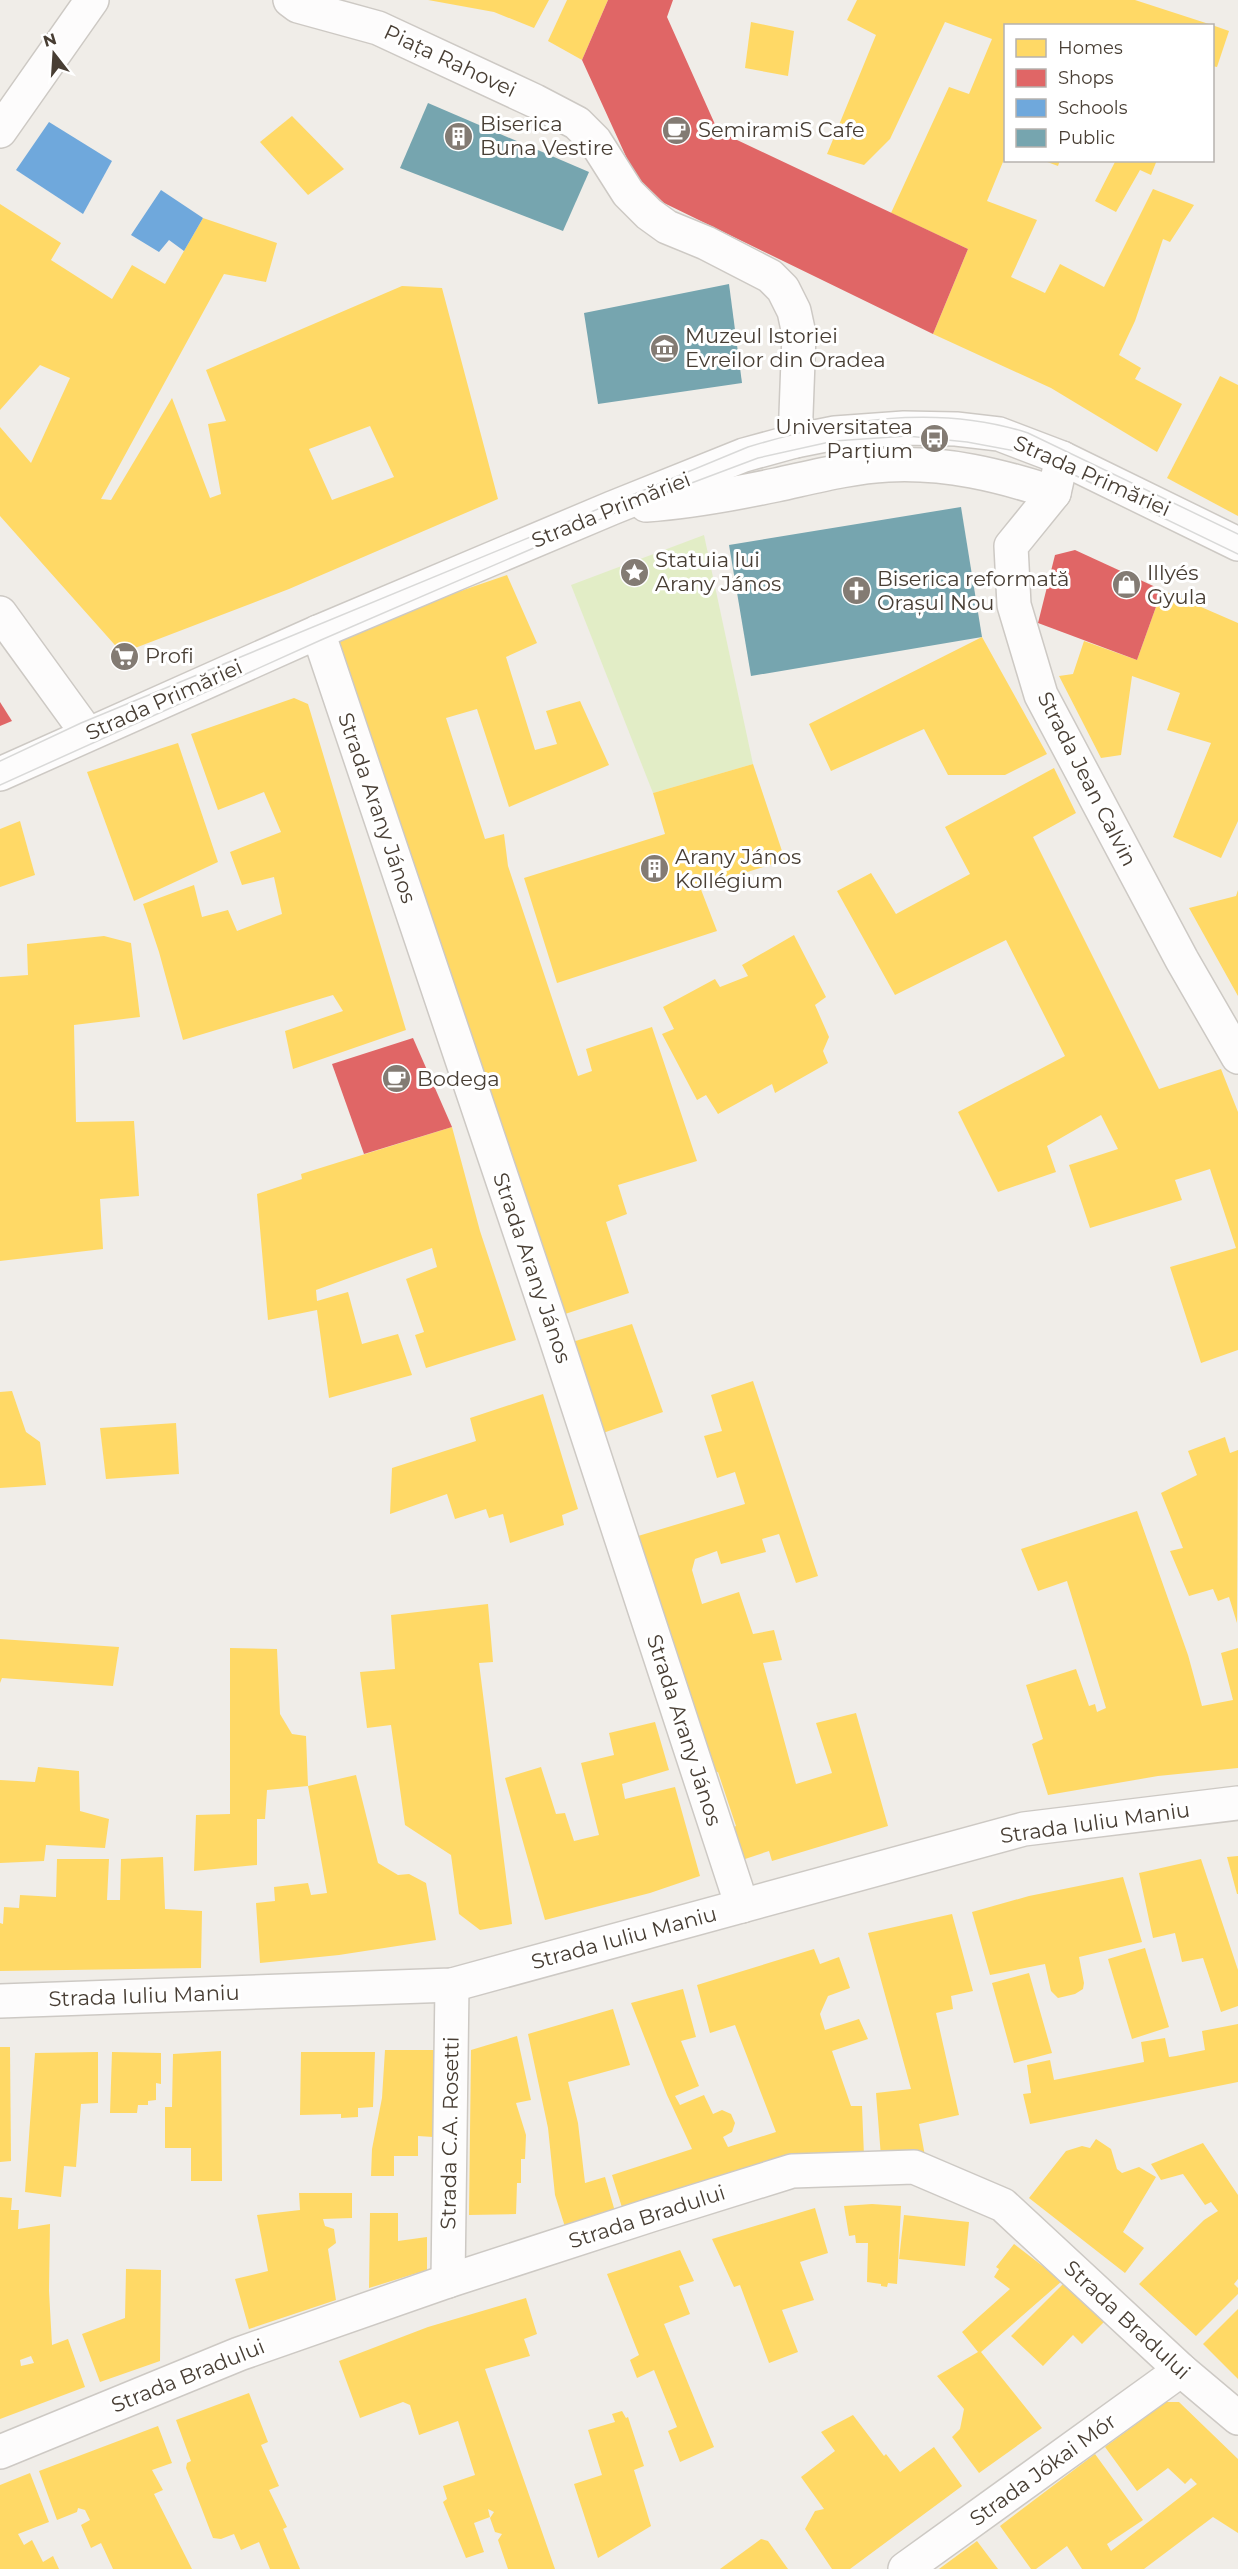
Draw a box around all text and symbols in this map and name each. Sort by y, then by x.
street label: Piața Rahovei [380,19,520,103]
north arrow [24,24,84,84]
legend [1004,24,1214,162]
text: N [41,29,59,51]
text: Homes [1058,37,1123,59]
text: Shops [1058,67,1114,89]
text: Schools [1058,97,1128,119]
place label: Biserica Buna Vestire [480,111,613,160]
cafe icon: SemiramiS Cafe [661,114,693,146]
place label: SemiramiS Cafe [698,117,865,142]
building icon: Biserica Buna Vestire [443,120,475,152]
text: Public [1058,127,1115,149]
place label: Muzeul Istoriei Evreilor din Oradea [685,323,886,372]
museum icon: Muzeul Istoriei Evreilor din Oradea [648,332,680,364]
place label: Universitatea Parțium [775,414,913,464]
bus stop icon: Universitatea Parțium [918,423,950,455]
street label: Strada Primăriei [1010,430,1174,521]
street label: Strada Primăriei [528,466,694,553]
place label: Statuia lui Arany János [655,547,781,596]
place icon: Statuia lui Arany János [618,556,650,588]
place label: Illyés Gyula [1147,560,1207,609]
place label: Biserica reformată Orașul Nou [877,566,1069,616]
shop icon: Illyés Gyula [1110,569,1142,601]
church icon: Biserica reformată Orașul Nou [840,575,872,607]
supermarket icon: Profi [108,640,140,672]
place label: Profi [145,643,194,668]
street label: Strada Primăriei [82,654,246,745]
street label: Strada Jean Calvin [1033,687,1142,870]
street label: Strada Arany János [333,709,422,906]
place label: Arany János Kollégium [675,844,801,893]
building icon: Arany János Kollégium [638,853,670,885]
cafe icon: Bodega [380,1063,412,1095]
place label: Bodega [417,1066,500,1091]
street label: Strada Arany János [488,1169,577,1366]
street label: Strada Arany János [642,1631,727,1829]
street label: Strada Iuliu Maniu [998,1797,1191,1848]
street label: Strada Iuliu Maniu [528,1901,719,1974]
street label: Strada Iuliu Maniu [48,1980,240,2011]
street label: Strada C.A. Rosetti [435,2036,464,2230]
street label: Strada Bradului [565,2179,728,2254]
street label: Strada Bradului [1059,2255,1196,2384]
street label: Strada Bradului [108,2333,268,2418]
street label: Strada Jókai Mór [965,2408,1121,2531]

